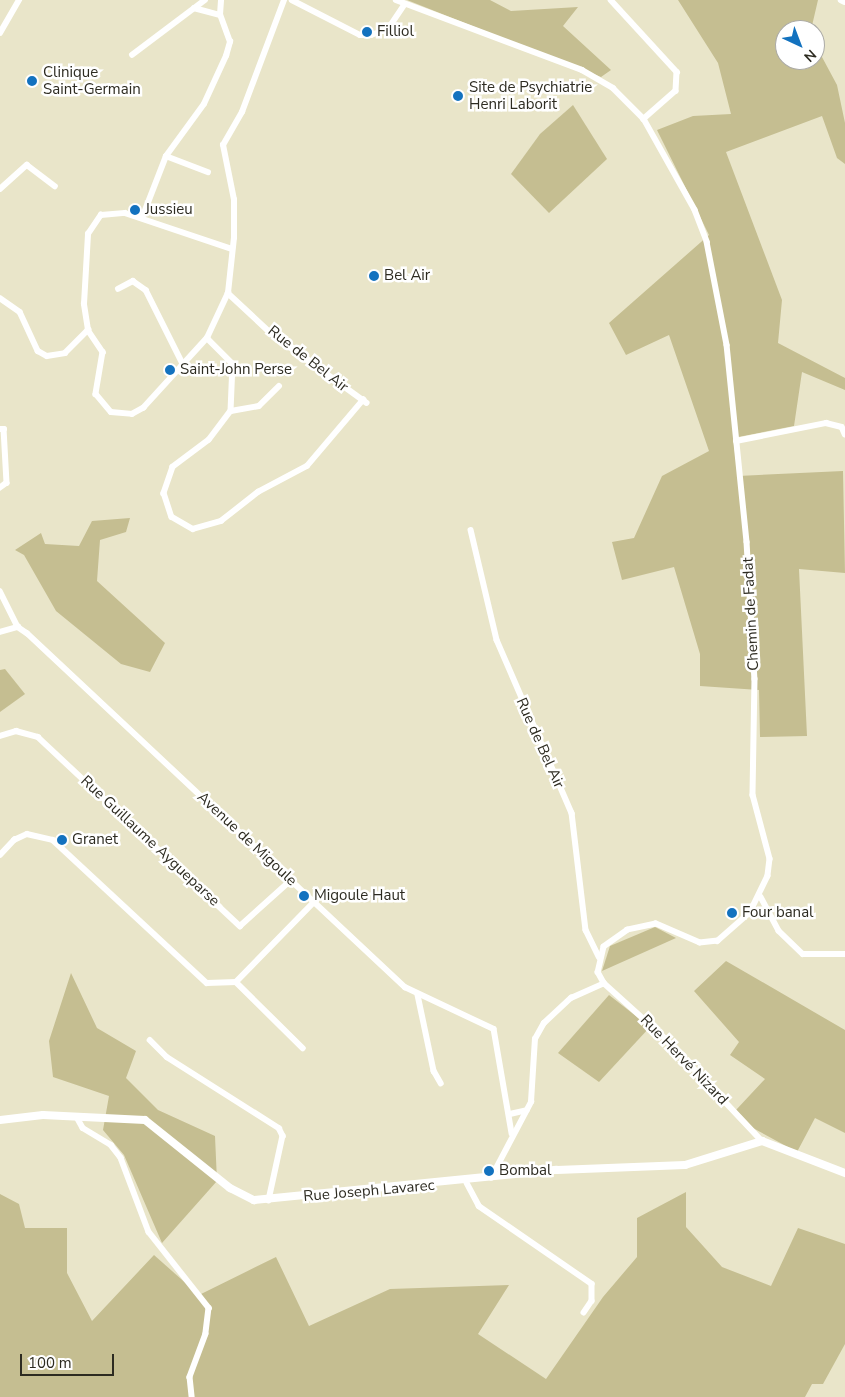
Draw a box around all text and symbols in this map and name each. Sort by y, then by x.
north arrow [775,20,825,70]
place label: Filliol [377,23,414,41]
marker: Filliol [361,26,373,38]
text: N [800,45,820,66]
place label: Clinique Saint-Germain [43,63,141,98]
marker: Clinique Saint-Germain [25,74,39,88]
place label: Site de Psychiatrie Henri Laborit [469,78,592,113]
marker: Site de Psychiatrie Henri Laborit [451,89,465,103]
place label: Jussieu [145,201,193,219]
marker: Jussieu [129,204,141,216]
place label: Bel Air [384,267,430,285]
marker: Bel Air [368,270,380,282]
street label: Rue de Bel Air [264,322,352,396]
place label: Saint-John Perse [180,361,292,379]
marker: Saint-John Perse [164,364,176,376]
street label: Chemin de Fadat [739,557,763,671]
street label: Rue de Bel Air [512,695,568,791]
street label: Rue Guillaume Aygueparse [77,772,223,910]
street label: Avenue de Migoule [193,788,301,890]
place label: Granet [72,831,118,849]
marker: Granet [56,834,68,846]
place label: Migoule Haut [314,887,405,905]
marker: Migoule Haut [298,890,310,902]
place label: Four banal [742,904,814,922]
marker: Four banal [726,907,738,919]
street label: Rue Hervé Nizard [636,1011,732,1109]
place label: Bombal [499,1162,551,1180]
marker: Bombal [483,1165,495,1177]
street label: Rue Joseph Lavarec [303,1176,435,1206]
scale bar [22,1344,116,1376]
text: 100 m [28,1353,72,1373]

